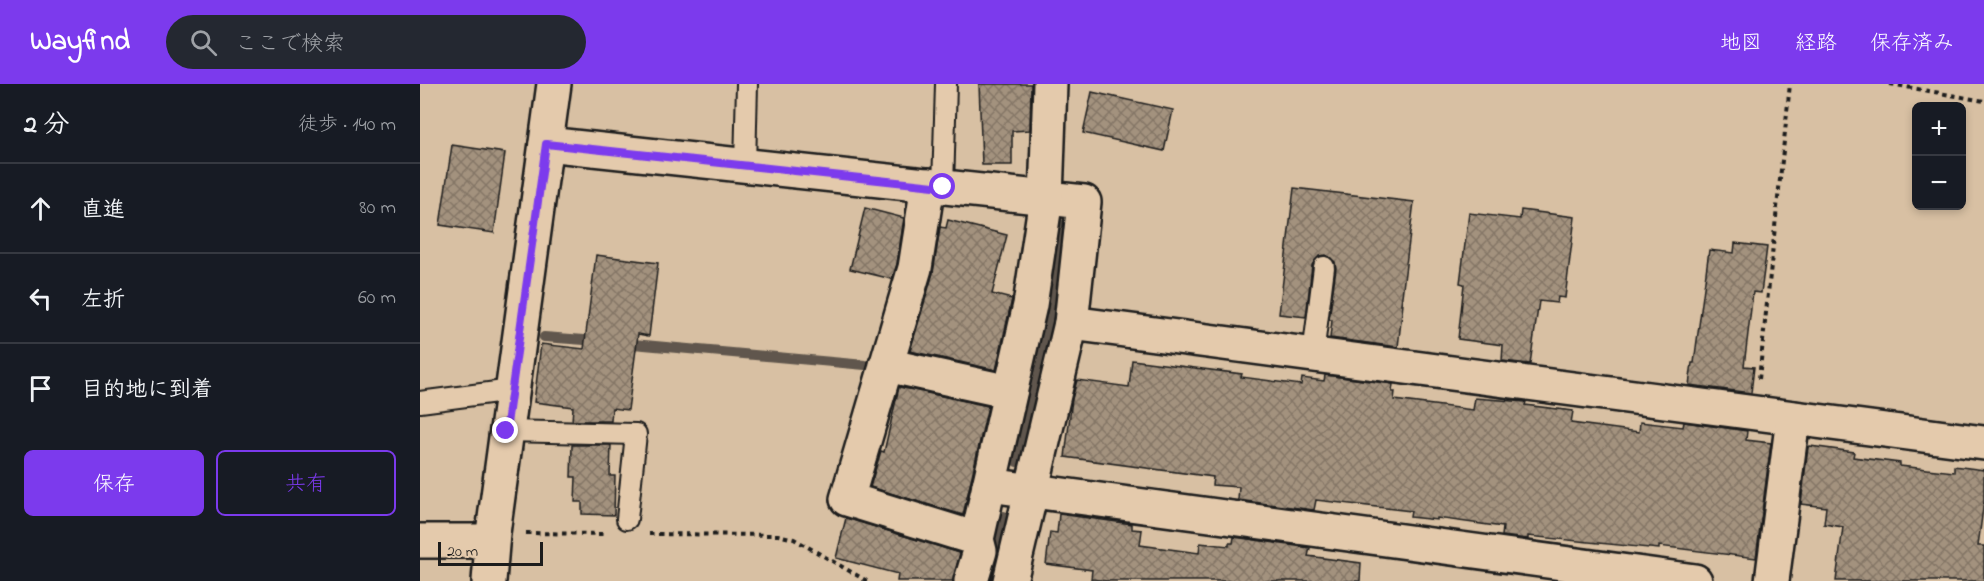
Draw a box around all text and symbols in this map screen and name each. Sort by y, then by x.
search box [166,15,586,69]
text: Wayfind [30,22,130,63]
icon: search [187,26,220,59]
text: ここで検索 [235,29,345,61]
text: 地図 [1720,29,1762,59]
text: 経路 [1795,29,1837,59]
text: 保存済み [1870,29,1954,59]
map controls [1912,102,1966,210]
button: + [1912,102,1966,156]
text: 2 分 [24,107,69,145]
text: 徒歩 · 140 m [298,111,396,140]
button: − [1912,156,1966,210]
route start [929,173,955,199]
icon: ahead [24,192,57,225]
text: 80 m [359,194,396,223]
text: 直進 [81,195,125,227]
icon: left [24,282,57,315]
text: 60 m [358,284,396,313]
text: 左折 [81,285,125,317]
icon: arrive [24,372,57,405]
text: 目的地に到着 [81,375,213,407]
route end [492,417,518,443]
button: 保存 [24,450,204,516]
button: 共有 [216,450,396,516]
scale bar [438,539,543,566]
text: 20 m [447,540,478,564]

